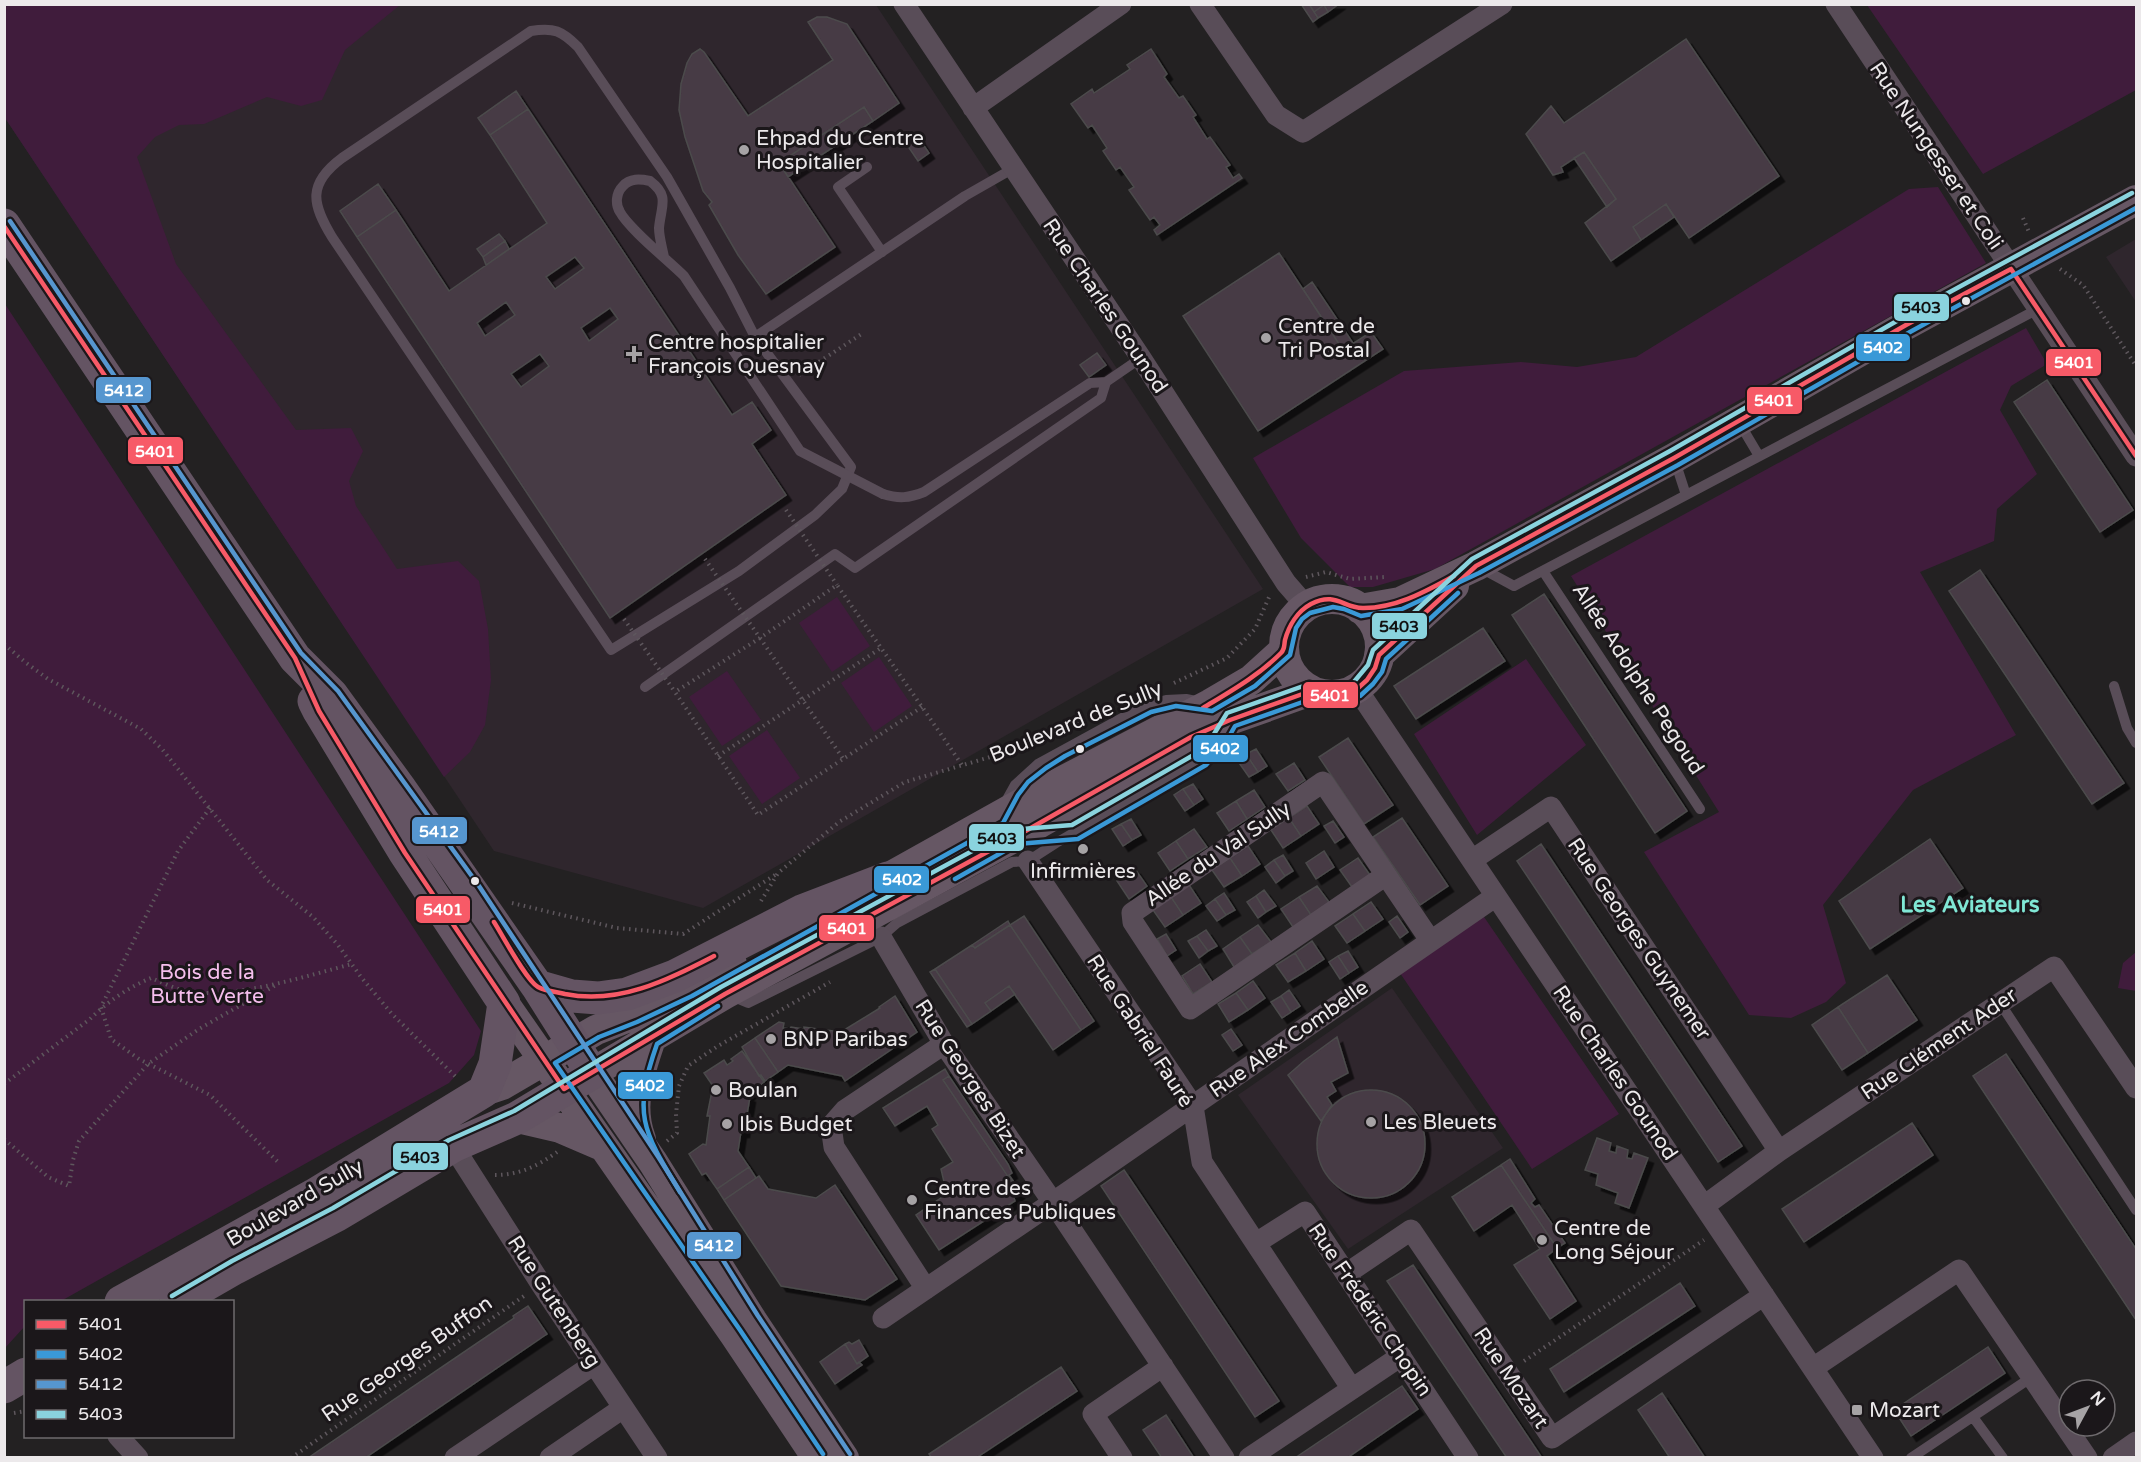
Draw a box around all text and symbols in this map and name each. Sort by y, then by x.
street label: Rue Nungesser et Coli [1864,57,2008,255]
place label: Ehpad du Centre Hospitalier [756,126,924,175]
marker: Ehpad du Centre Hospitalier [737,143,751,157]
street label: Rue Charles Gounod [1037,214,1173,398]
line badge: 5403 [1893,293,1950,322]
unlabelled marker [1960,295,1972,307]
text: 5403 [1901,298,1941,318]
place label: Centre de Tri Postal [1278,314,1375,363]
place label: Centre hospitalier François Quesnay [648,330,825,379]
marker: Centre de Tri Postal [1259,331,1273,345]
line badge: 5402 [1855,333,1911,362]
text: 5402 [1863,338,1903,358]
marker: Centre hospitalier François Quesnay [625,345,643,363]
line badge: 5401 [2045,348,2102,377]
text: 5401 [2054,353,2094,373]
line badge: 5412 [95,376,152,404]
text: 5412 [104,381,144,401]
line badge: 5401 [1746,386,1803,415]
text: 5401 [1754,391,1794,411]
line badge: 5401 [127,436,184,465]
text: 5401 [135,442,175,462]
street label: Allée Adolphe Pegoud [1567,579,1709,779]
line badge: 5403 [1371,612,1428,640]
text: 5403 [1379,617,1419,637]
street label: Boulevard de Sully [986,676,1166,768]
line badge: 5401 [1302,681,1359,709]
text: 5401 [1310,686,1350,706]
line badge: 5402 [1192,734,1249,763]
text: 5402 [1200,739,1240,759]
unlabelled marker [1074,743,1086,755]
street label: Allée du Val Sully [1141,796,1295,912]
line badge: 5412 [411,816,468,845]
text: 5412 [419,822,459,842]
line badge: 5403 [968,823,1025,852]
text: 5403 [977,829,1017,849]
street label: Rue Georges Guynemer [1562,833,1716,1045]
marker: Infirmières [1076,842,1090,856]
place label: Infirmières [1030,859,1136,884]
line badge: 5402 [873,865,930,894]
text: 5402 [882,870,922,890]
unlabelled marker [469,875,481,887]
district label: Les Aviateurs [1900,892,2040,918]
line badge: 5401 [415,895,471,924]
text: 5401 [423,900,463,920]
line badge: 5401 [818,914,875,942]
text: 5401 [827,919,867,939]
street label: Rue Gabriel Fauré [1081,950,1199,1112]
park label: Bois de la Butte Verte [150,960,264,1009]
street label: Rue Alex Combelle [1205,975,1373,1103]
street label: Rue Charles Gounod [1547,981,1683,1165]
street label: Rue Clément Ader [1856,983,2022,1105]
street label: Rue Georges Bizet [909,995,1031,1163]
place label: BNP Paribas [783,1027,908,1052]
marker: BNP Paribas [764,1032,778,1046]
line badge: 5402 [617,1071,674,1100]
text: 5402 [625,1076,665,1096]
place label: Boulan [728,1078,798,1103]
marker: Boulan [709,1083,723,1097]
place label: Les Bleuets [1383,1110,1497,1135]
place label: Ibis Budget [739,1112,852,1137]
marker: Les Bleuets [1364,1115,1378,1129]
marker: Ibis Budget [720,1117,734,1131]
line badge: 5403 [392,1142,449,1171]
text: 5403 [400,1148,440,1168]
street label: Boulevard Sully [222,1154,368,1252]
place label: Centre des Finances Publiques [924,1176,1116,1225]
marker: Centre des Finances Publiques [905,1193,919,1207]
place label: Centre de Long Séjour [1554,1216,1674,1265]
street label: Rue Frédéric Chopin [1303,1219,1437,1401]
street label: Rue Gutenberg [502,1231,606,1373]
line badge: 5412 [686,1231,742,1260]
marker: Centre de Long Séjour [1535,1233,1549,1247]
text: 5412 [694,1236,734,1256]
street label: Rue Georges Buffon [317,1291,497,1427]
legend [24,1300,234,1438]
text: 5401 [78,1313,123,1335]
street label: Rue Mozart [1468,1323,1554,1433]
text: 5402 [78,1343,123,1365]
text: 5412 [78,1373,123,1395]
north arrow [2057,1378,2117,1438]
text: N [2086,1387,2109,1410]
place label: Mozart [1869,1398,1940,1423]
text: 5403 [78,1403,123,1425]
marker: Mozart [1850,1403,1864,1417]

